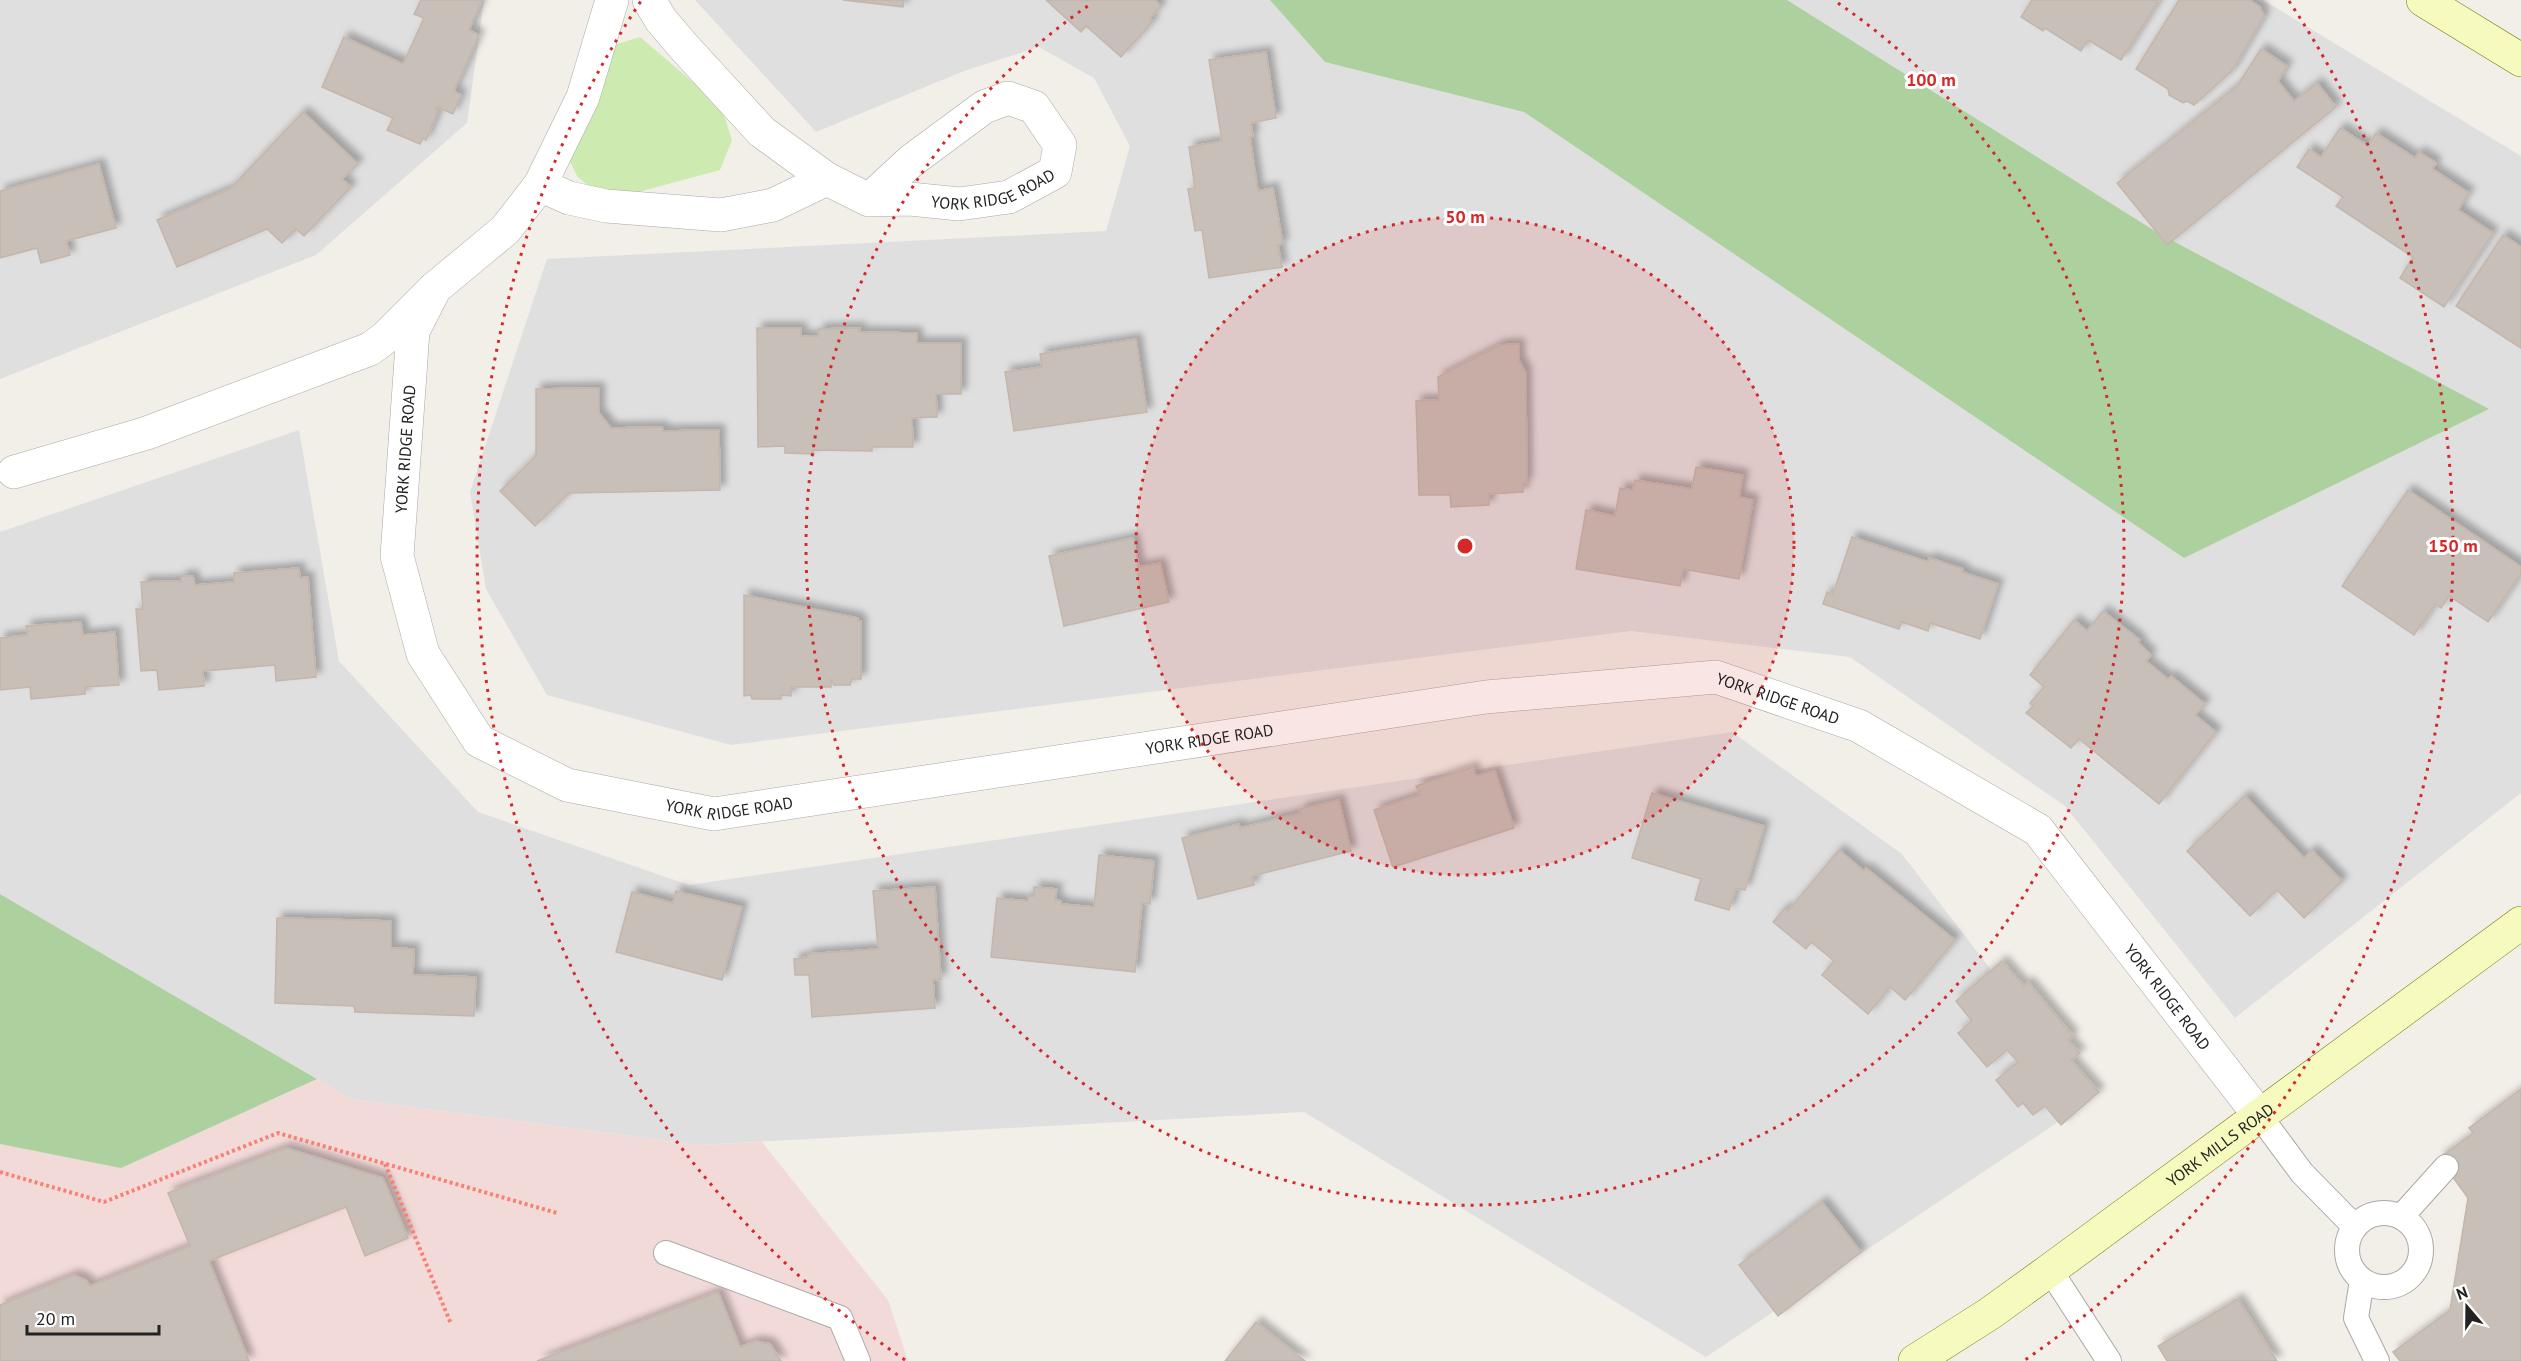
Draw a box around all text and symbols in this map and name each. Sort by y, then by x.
text: 100 m [1906,68,1956,91]
street label: YORK RIDGE ROAD [930,164,1058,214]
text: 50 m [1445,205,1485,228]
street label: YORK RIDGE ROAD [391,384,419,514]
text: 150 m [2428,534,2478,557]
centre of rings [1455,536,1475,556]
street label: YORK RIDGE ROAD [1714,668,1842,729]
street label: YORK RIDGE ROAD [1144,719,1275,758]
street label: YORK RIDGE ROAD [664,792,794,824]
street label: YORK RIDGE ROAD [2120,940,2215,1054]
street label: YORK MILLS ROAD [2162,1099,2278,1191]
north arrow [2437,1277,2497,1337]
text: N [2454,1282,2470,1304]
scale bar [27,1298,159,1336]
text: 20 m [36,1307,75,1330]

